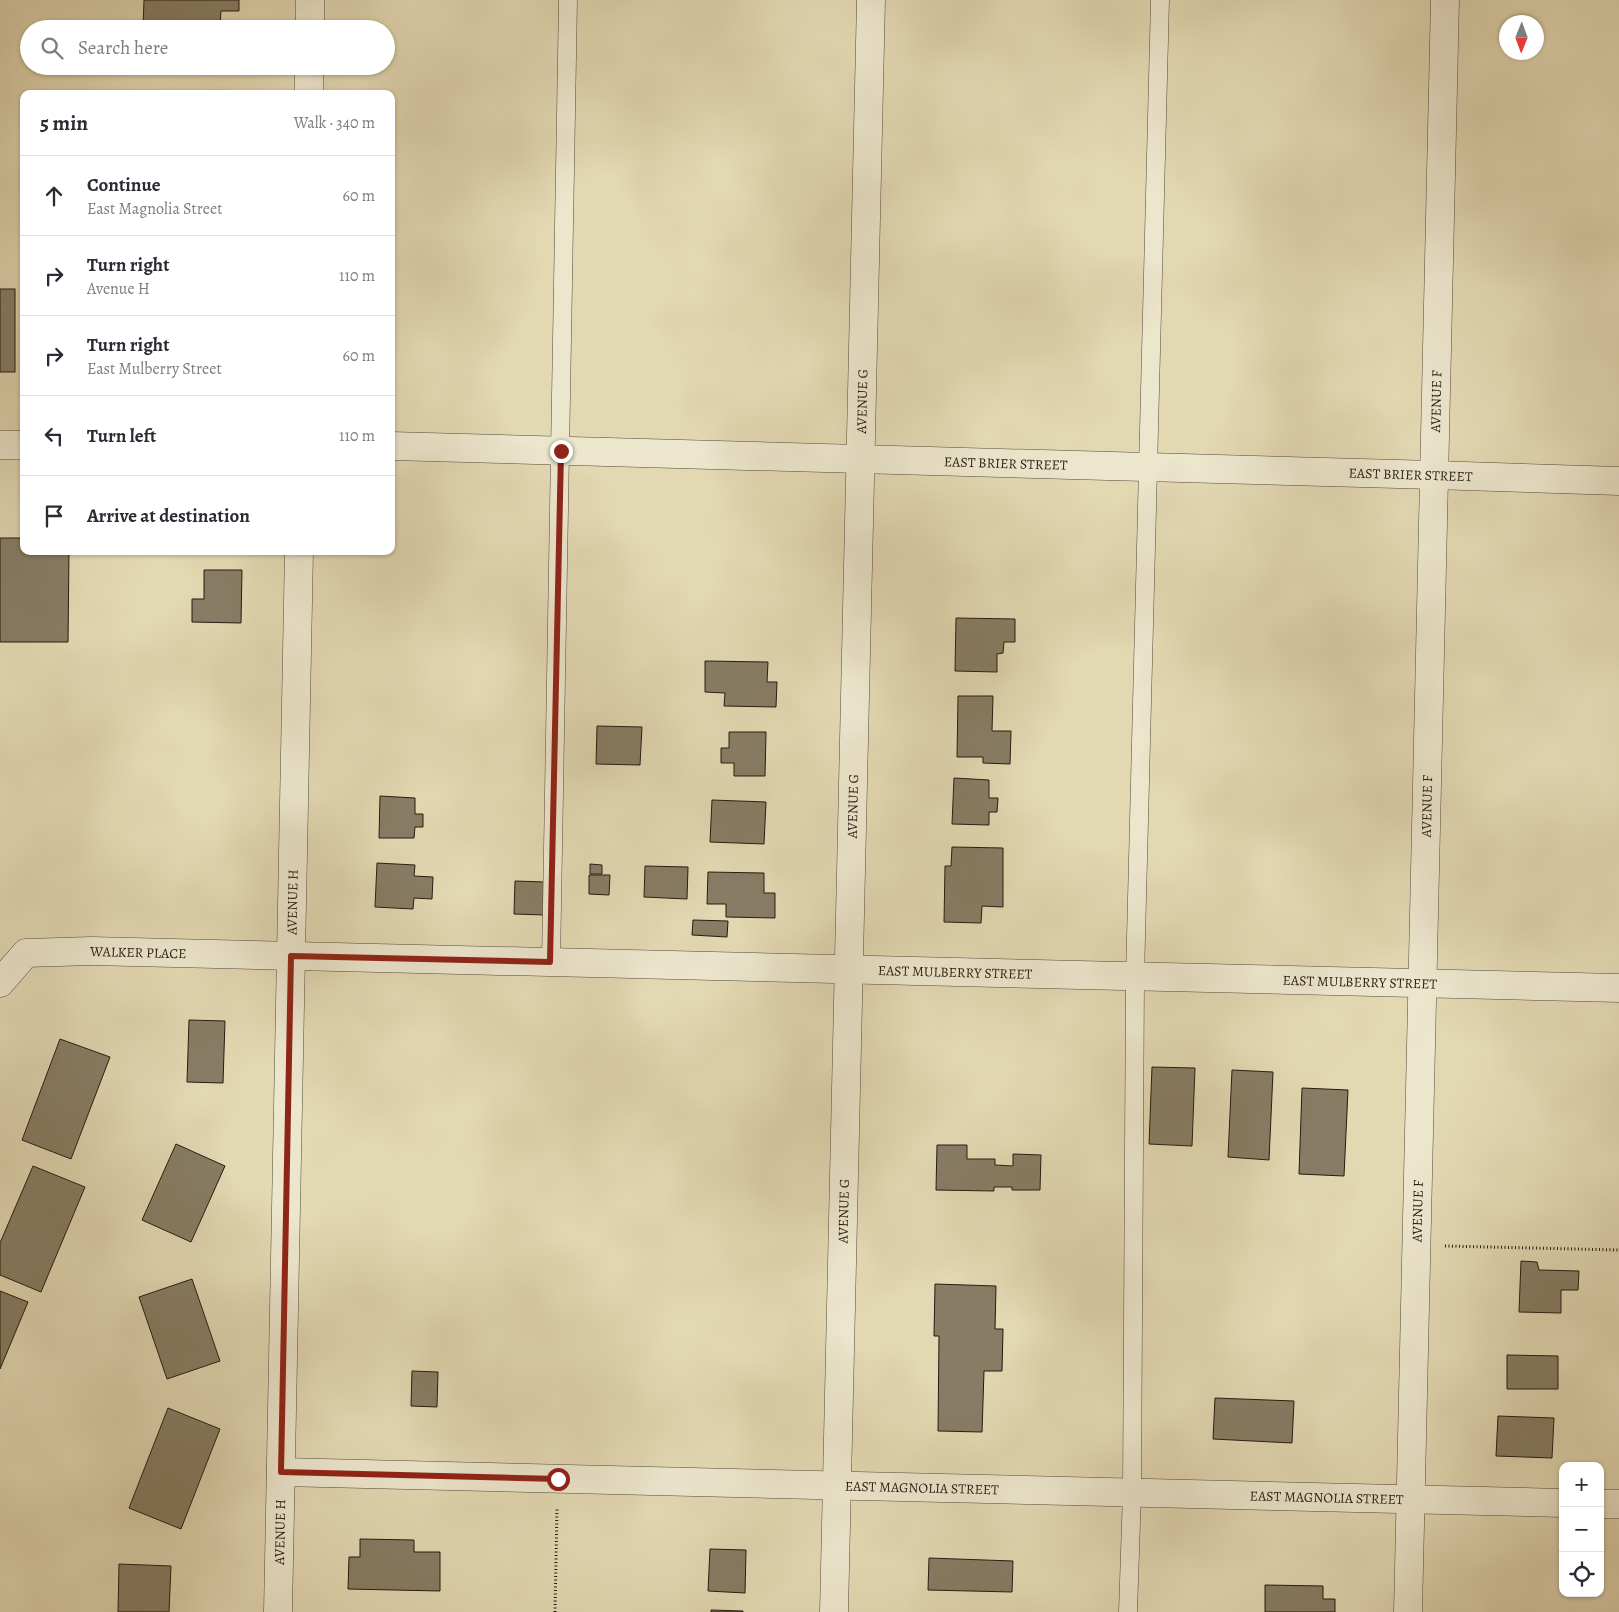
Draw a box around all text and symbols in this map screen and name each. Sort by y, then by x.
north arrow [1499,15,1544,60]
search box [20,20,395,75]
icon: search [38,34,66,62]
text: Search here [78,35,168,61]
text: 5 min [40,109,88,137]
text: Walk · 340 m [294,112,375,134]
text: Continue [87,172,161,198]
icon: ahead [40,182,68,210]
text: 60 m [343,185,375,207]
text: East Magnolia Street [87,198,222,220]
text: Turn right [87,252,169,278]
icon: right [40,262,68,290]
text: 110 m [339,265,375,287]
text: Avenue H [87,278,150,300]
text: Turn right [87,332,169,358]
icon: right [40,342,68,370]
text: 60 m [343,345,375,367]
text: East Mulberry Street [87,358,222,380]
street label: AVENUE G [852,369,873,435]
street label: AVENUE F [1426,370,1447,434]
icon: left [40,422,68,450]
text: Turn left [87,423,156,449]
text: 110 m [339,425,375,447]
route end [550,440,573,463]
street label: EAST BRIER STREET [944,452,1068,475]
street label: EAST BRIER STREET [1348,464,1473,486]
icon: arrive [40,502,68,530]
text: Arrive at destination [87,503,250,529]
street label: AVENUE G [843,774,863,840]
street label: AVENUE F [1417,775,1437,839]
street label: AVENUE H [282,869,303,936]
street label: WALKER PLACE [89,942,187,963]
street label: EAST MULBERRY STREET [878,961,1033,984]
street label: EAST MULBERRY STREET [1282,971,1438,994]
street label: AVENUE G [833,1179,854,1245]
street label: AVENUE F [1407,1180,1428,1243]
map controls [1559,1462,1604,1597]
button: + [1559,1462,1604,1507]
route start [547,1468,570,1491]
street label: EAST MAGNOLIA STREET [845,1477,999,1499]
street label: EAST MAGNOLIA STREET [1250,1486,1404,1509]
street label: AVENUE H [270,1499,290,1566]
button: − [1559,1507,1604,1552]
button: locate [1559,1552,1604,1597]

